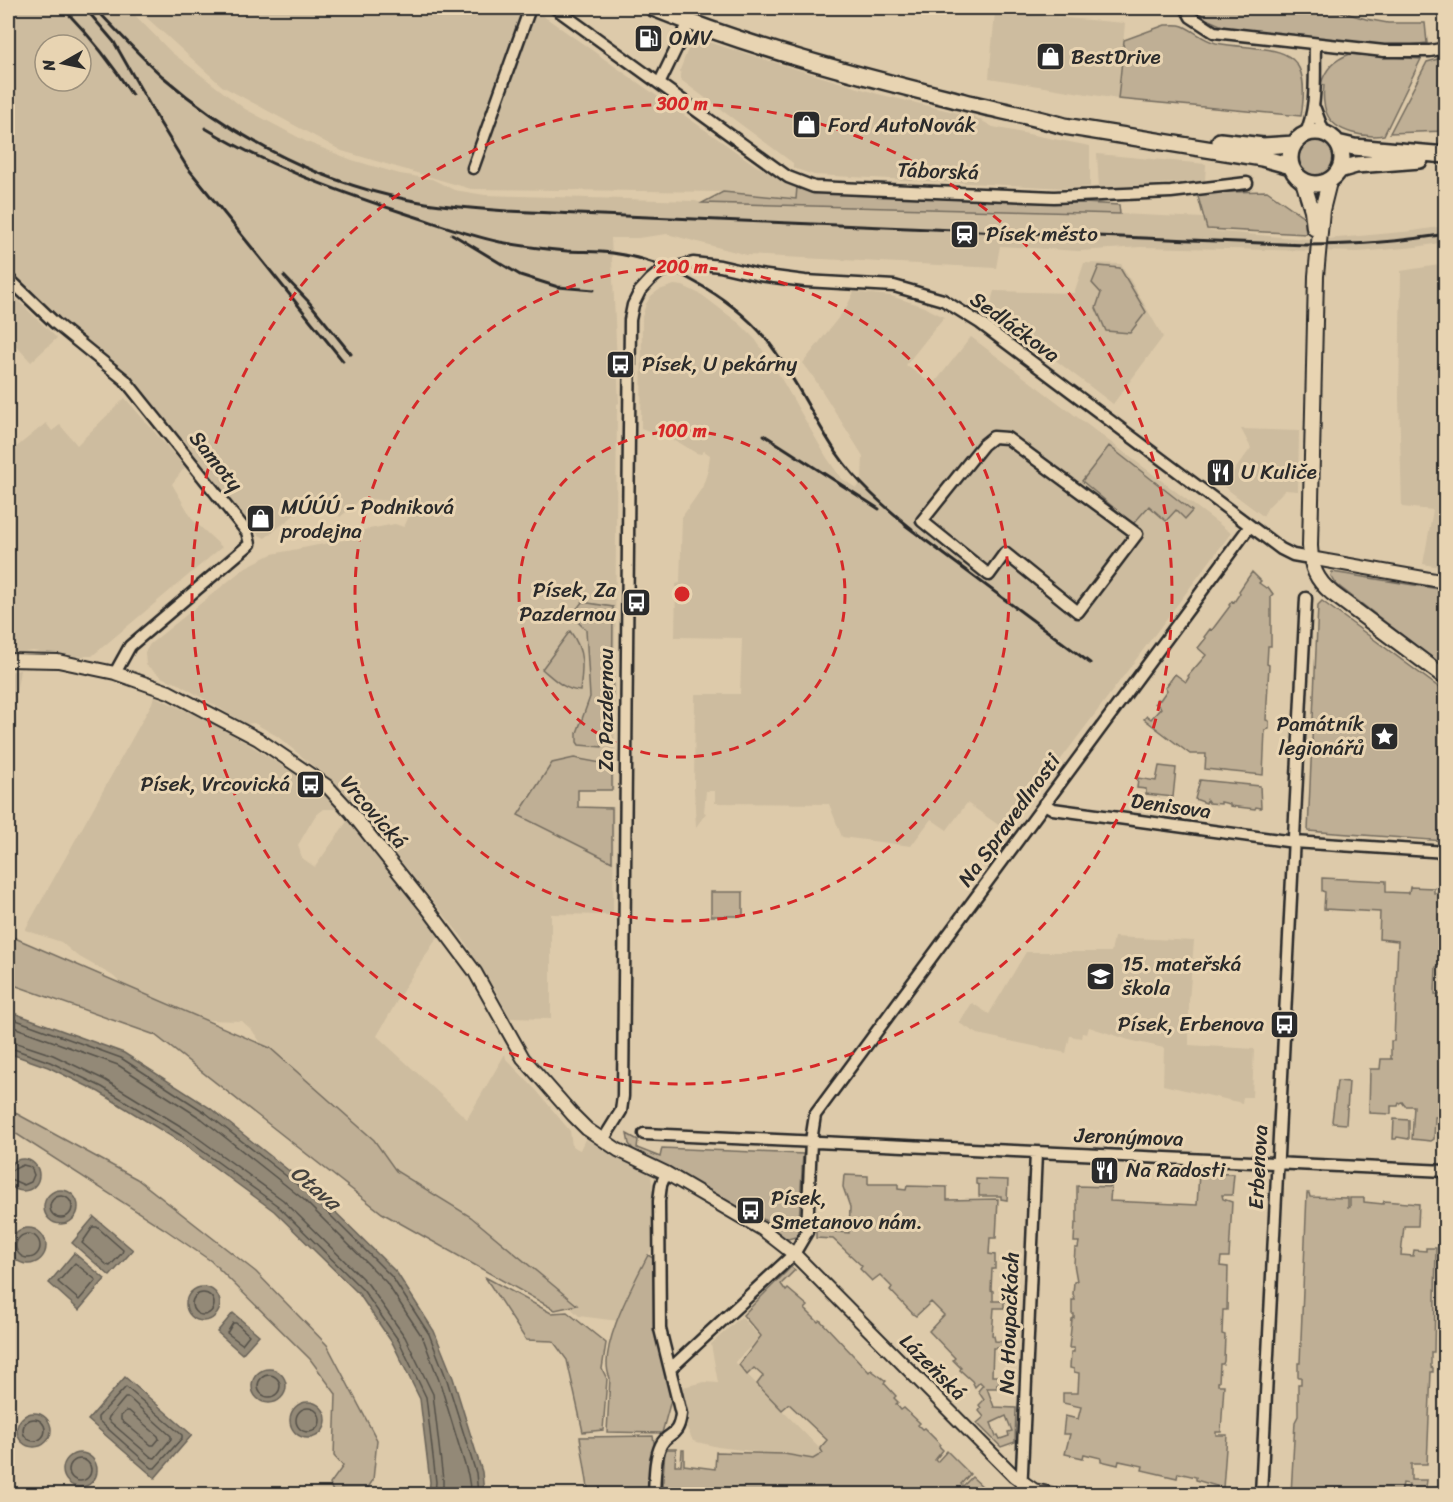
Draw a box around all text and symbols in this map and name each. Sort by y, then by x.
place label: OMV [669,19,714,57]
fuel station icon: OMV [632,22,664,54]
north arrow [33,33,93,93]
place label: BestDrive [1071,38,1161,76]
shop icon: BestDrive [1034,41,1066,73]
text: N [33,57,64,74]
text: 300 m [655,88,708,120]
place label: Ford AutoNovák [828,106,976,144]
shop icon: Ford AutoNovák [791,109,823,141]
street label: Táborská [897,151,980,191]
place label: Písek město [986,215,1098,253]
station icon: Písek město [949,218,981,250]
text: 200 m [655,251,708,283]
street label: Sedláčkova [962,281,1069,373]
place label: Písek, U pekárny [642,345,797,383]
bus stop icon: Písek, U pekárny [605,348,637,380]
text: 100 m [658,415,707,447]
street label: Samoty [179,422,253,501]
place label: U Kuliče [1241,453,1317,491]
restaurant icon: U Kuliče [1204,456,1236,488]
place label: MÚÚÚ - Podniková prodejna [280,488,454,550]
shop icon: MÚÚÚ - Podniková prodejna [244,503,276,535]
place label: Písek, Za Pazdernou [519,571,617,633]
centre of rings [672,584,692,604]
bus stop icon: Písek, Za Pazdernou [621,586,653,618]
street label: Za Pazdernou [587,648,625,772]
place label: Památník legionářů [1277,705,1365,767]
place icon: Památník legionářů [1369,720,1401,752]
street label: Na Spravedlnosti [947,744,1071,895]
place label: Písek, Vrcovická [140,765,290,803]
street label: Vrcovická [331,766,418,858]
bus stop icon: Písek, Vrcovická [295,768,327,800]
street label: Denisova [1128,782,1214,831]
place label: 15. mateřská škola [1121,945,1242,1007]
school or university icon: 15. mateřská škola [1085,960,1117,992]
place label: Písek, Erbenova [1118,1005,1264,1043]
bus stop icon: Písek, Erbenova [1269,1008,1301,1040]
street label: Jeronýmova [1073,1116,1185,1158]
street label: Erbenova [1237,1123,1279,1210]
place label: Na Radosti [1126,1151,1226,1189]
water label: Otava [282,1154,352,1222]
restaurant icon: Na Radosti [1089,1154,1121,1186]
place label: Písek, Smetanovo nám. [771,1179,923,1241]
bus stop icon: Písek, Smetanovo nám. [734,1194,766,1226]
street label: Na Houpačkách [988,1251,1030,1395]
street label: Lázeňská [890,1324,976,1410]

